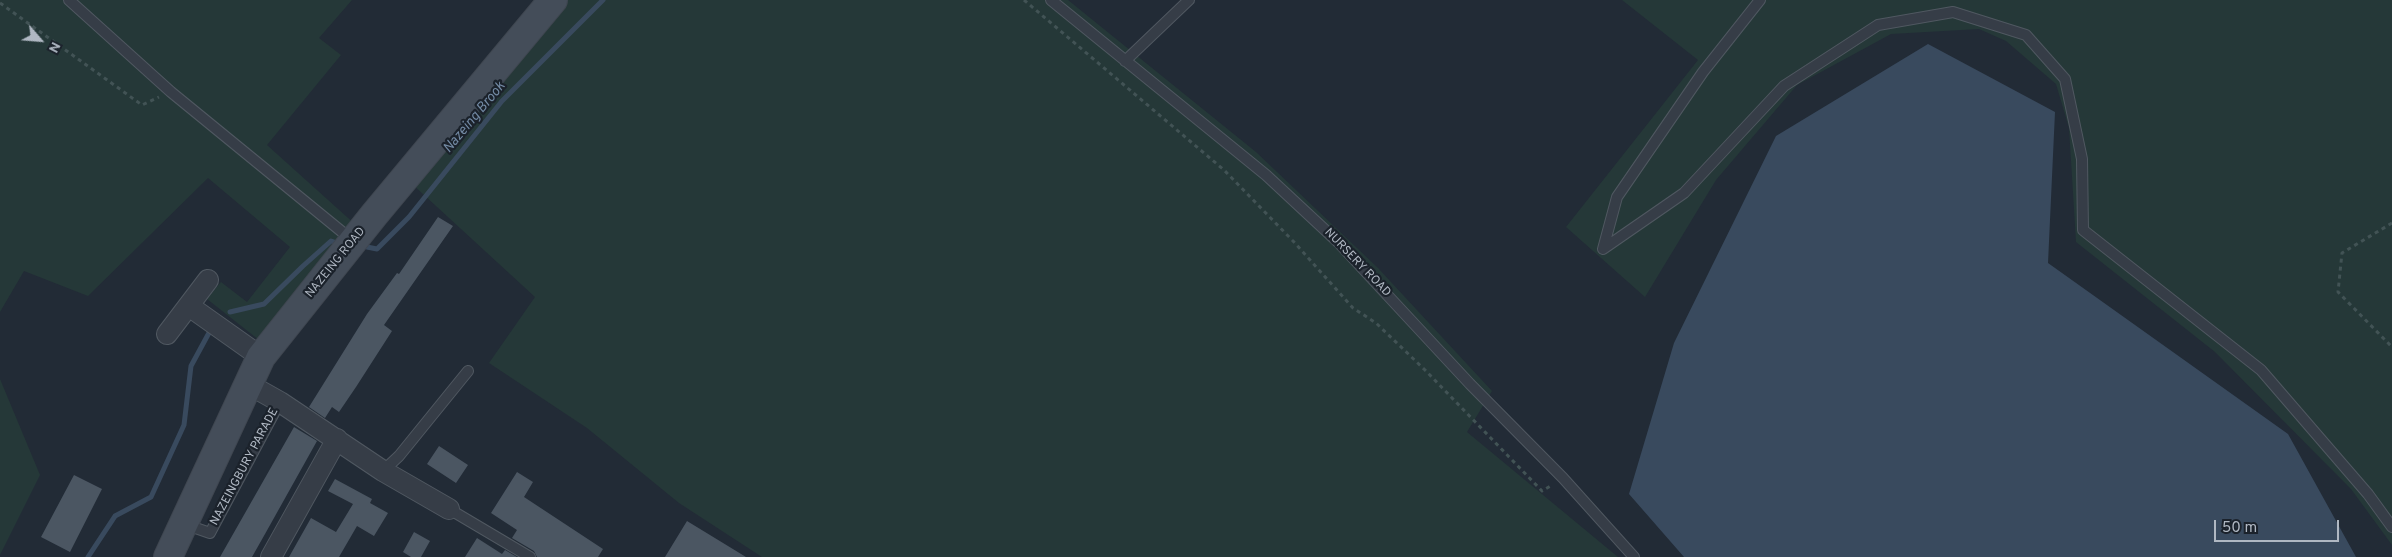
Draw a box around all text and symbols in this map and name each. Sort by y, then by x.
north arrow [15,15,65,65]
text: N [44,39,64,55]
water label: Nazeing Brook [440,79,510,157]
street label: NAZEING ROAD [303,225,369,301]
street label: NURSERY ROAD [1321,226,1393,300]
street label: NAZEINGBURY PARADE [208,406,282,528]
scale bar [2217,510,2342,542]
text: 50 m [2222,519,2257,538]

